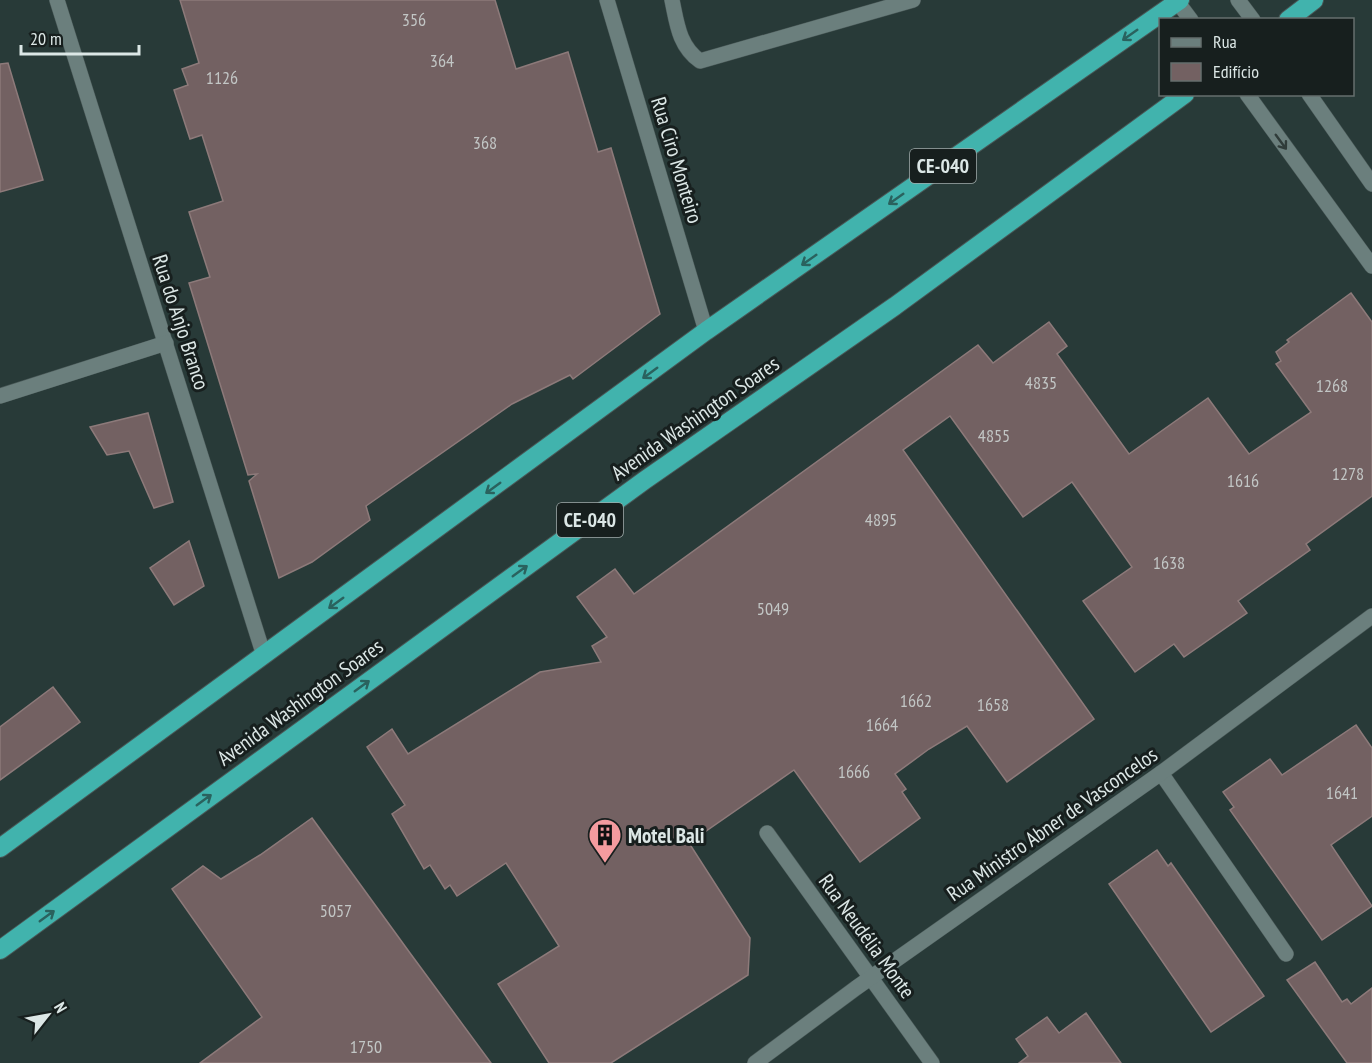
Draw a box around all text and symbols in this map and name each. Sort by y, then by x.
house number: 356 [402,8,426,31]
scale bar [21,18,140,56]
legend [1159,18,1354,96]
text: 20 m [30,27,62,50]
one-way arrow [1122,29,1138,41]
text: Rua [1213,30,1237,53]
house number: 364 [430,49,454,72]
text: Edifício [1213,60,1259,83]
house number: 1126 [206,66,238,89]
street label: Rua Ciro Monteiro [645,93,709,227]
house number: 368 [473,131,497,154]
one-way arrow [1275,133,1287,149]
road number: CE-040 [910,149,976,183]
one-way arrow [888,193,904,205]
street label: Rua do Anjo Branco [146,251,216,393]
one-way arrow [802,254,818,266]
street label: Avenida Washington Soares [606,350,784,486]
one-way arrow [643,366,659,379]
house number: 4835 [1025,371,1057,394]
house number: 1268 [1316,374,1348,397]
house number: 4855 [978,424,1010,447]
house number: 1278 [1332,462,1364,485]
house number: 1616 [1227,469,1259,492]
one-way arrow [486,482,502,494]
road number: CE-040 [557,503,623,537]
house number: 4895 [865,508,897,531]
house number: 1638 [1153,551,1185,574]
one-way arrow [511,565,527,577]
one-way arrow [328,597,344,610]
house number: 5049 [757,597,789,620]
street label: Avenida Washington Soares [212,633,388,771]
one-way arrow [353,679,369,692]
house number: 1662 [900,689,932,712]
house number: 1658 [977,693,1009,716]
house number: 1664 [866,713,898,736]
street label: Rua Ministro Abner de Vasconcelos [942,741,1162,907]
house number: 1666 [838,760,870,783]
house number: 1641 [1326,781,1358,804]
one-way arrow [196,794,212,806]
building icon: Motel Bali [587,817,623,864]
place label: Motel Bali [628,822,705,849]
street label: Rua Neudélia Monte [813,869,921,1003]
house number: 5057 [320,899,352,922]
one-way arrow [39,909,55,922]
north arrow [18,985,78,1045]
text: N [50,998,72,1016]
house number: 1750 [350,1035,382,1058]

